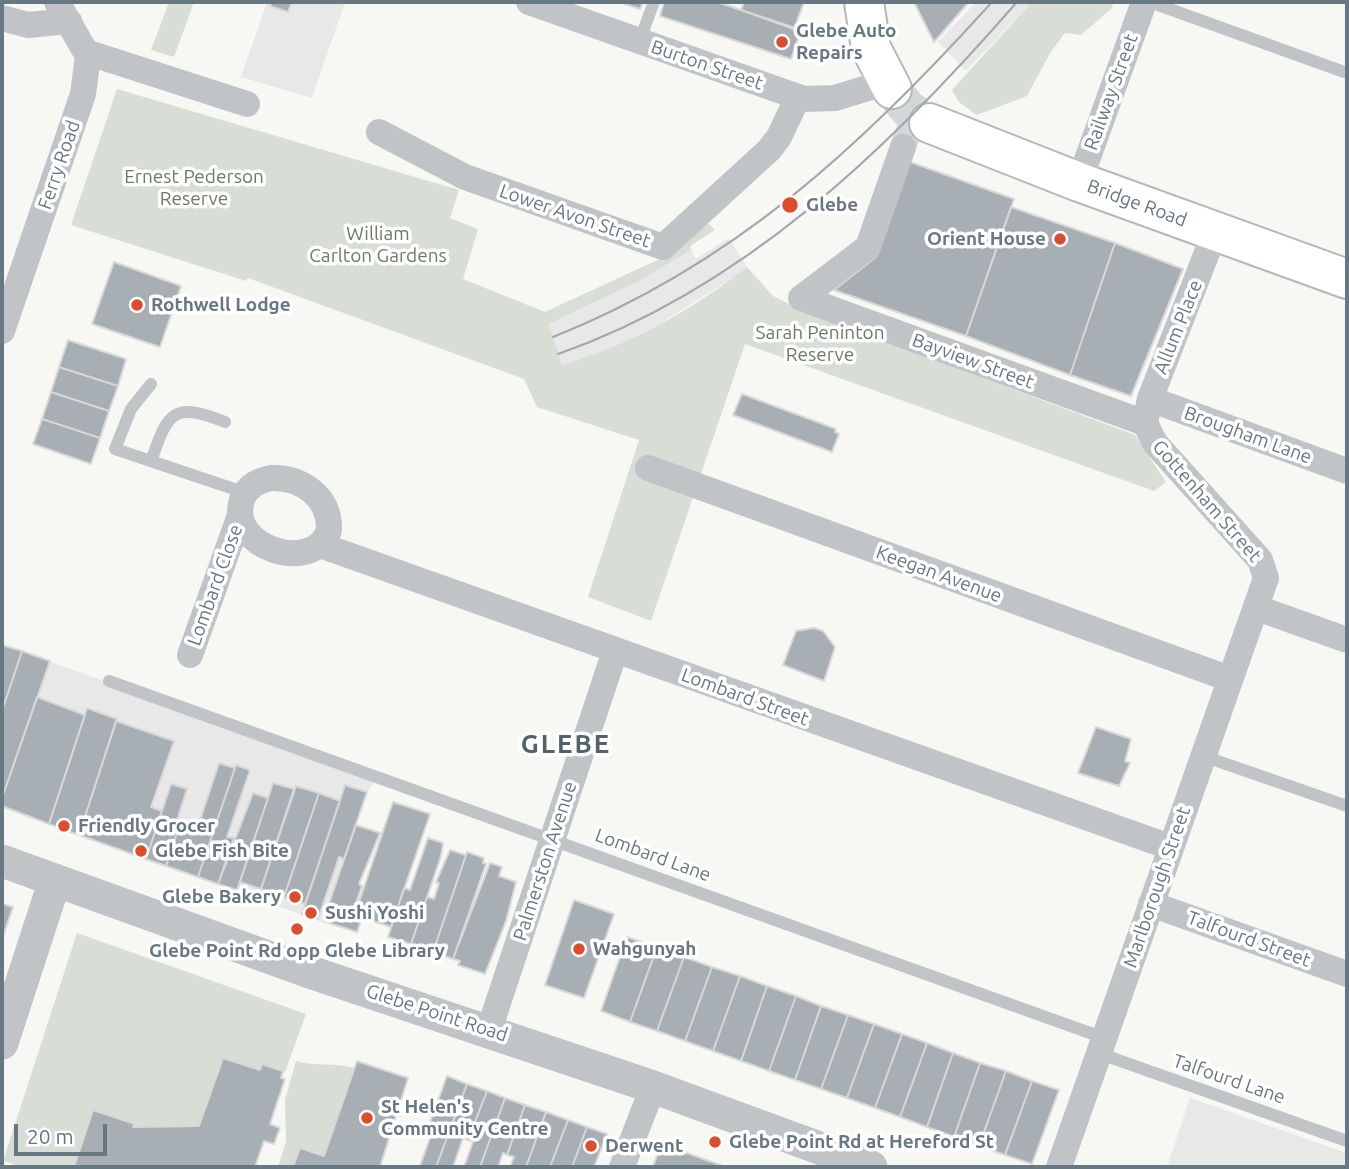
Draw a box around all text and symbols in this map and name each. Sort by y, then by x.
place label: Glebe Auto Repairs [796,20,896,64]
street label: Railway Street [1079,31,1143,153]
marker: Glebe Auto Repairs [774,34,790,50]
street label: Burton Street [648,35,766,95]
street label: Ferry Road [33,118,85,212]
park label: Ernest Pederson Reserve [124,166,264,210]
street label: Bridge Road [1084,174,1190,232]
street label: Lower Avon Street [496,179,654,253]
place label: Glebe [806,194,858,216]
marker: Glebe [780,195,800,215]
park label: William Carlton Gardens [309,223,447,267]
place label: Orient House [927,228,1046,250]
marker: Orient House [1052,231,1068,247]
street label: Allum Place [1149,277,1207,377]
place label: Rothwell Lodge [151,294,291,316]
marker: Rothwell Lodge [129,297,145,313]
park label: Sarah Peninton Reserve [755,322,885,366]
street label: Bayview Street [909,328,1037,394]
street label: Brougham Lane [1181,401,1315,469]
street label: Gottenham Street [1148,435,1266,567]
street label: Lombard Close [183,521,247,649]
street label: Keegan Avenue [873,541,1005,607]
street label: Lombard Street [678,663,812,731]
district label: GLEBE [521,728,611,760]
street label: Palmerston Avenue [509,779,581,943]
street label: Marlborough Street [1119,803,1195,971]
place label: Friendly Grocer [78,815,215,837]
marker: Friendly Grocer [56,818,72,834]
street label: Lombard Lane [592,824,714,886]
place label: Glebe Fish Bite [155,840,289,862]
marker: Glebe Fish Bite [133,843,149,859]
place label: Glebe Bakery [162,886,281,908]
marker: Glebe Bakery [287,889,303,905]
place label: Sushi Yoshi [325,902,424,924]
marker: Sushi Yoshi [303,905,319,921]
street label: Talfourd Street [1184,906,1314,972]
marker: Glebe Point Rd opp Glebe Library [289,921,305,937]
place label: Wahgunyah [593,938,696,960]
place label: Glebe Point Rd opp Glebe Library [149,940,445,962]
marker: Wahgunyah [571,941,587,957]
street label: Glebe Point Road [363,979,511,1047]
street label: Talfourd Lane [1170,1049,1288,1109]
place label: St Helen's Community Centre [381,1096,548,1140]
scale bar [18,1110,110,1154]
marker: St Helen's Community Centre [359,1110,375,1126]
text: 20 m [27,1124,74,1148]
place label: Glebe Point Rd at Hereford St [729,1131,994,1153]
marker: Glebe Point Rd at Hereford St [707,1134,723,1150]
place label: Derwent [605,1135,683,1157]
marker: Derwent [583,1138,599,1154]

